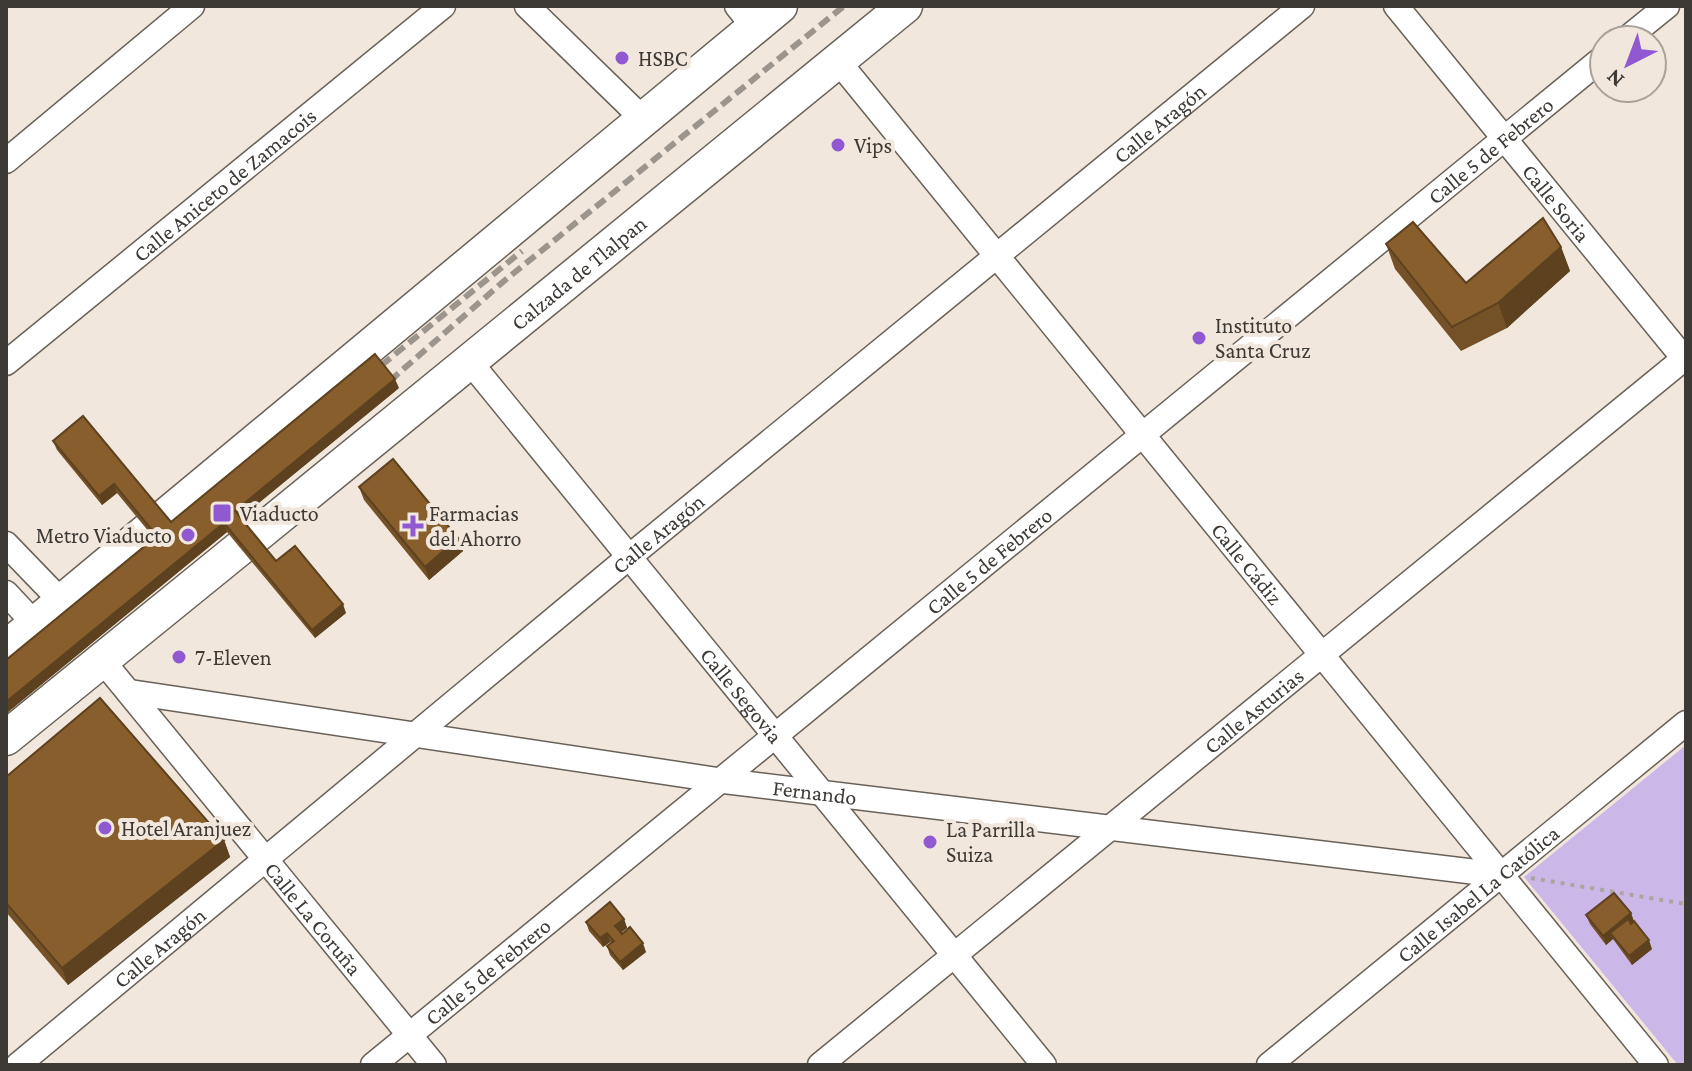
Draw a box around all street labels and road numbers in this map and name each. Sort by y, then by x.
street label: Calle Aragón [1108,78,1211,168]
street label: Calle 5 de Febrero [1422,91,1558,209]
street label: Calle Aniceto de Zamacois [128,103,321,267]
street label: Calle Soria [1517,159,1596,247]
street label: Calzada de Tlalpan [506,210,651,335]
street label: Calle Aragón [607,488,709,578]
street label: Calle 5 de Febrero [921,502,1057,619]
street label: Calle Cádiz [1207,517,1288,609]
street label: Calle Segovia [696,642,788,748]
street label: Calle Asturias [1199,663,1308,759]
street label: Fernando [771,775,858,809]
street label: Calle Isabel La Católica [1392,820,1564,968]
street label: Calle La Coruña [260,857,367,980]
street label: Calle Aragón [109,902,211,993]
street label: Calle 5 de Febrero [420,912,555,1030]

